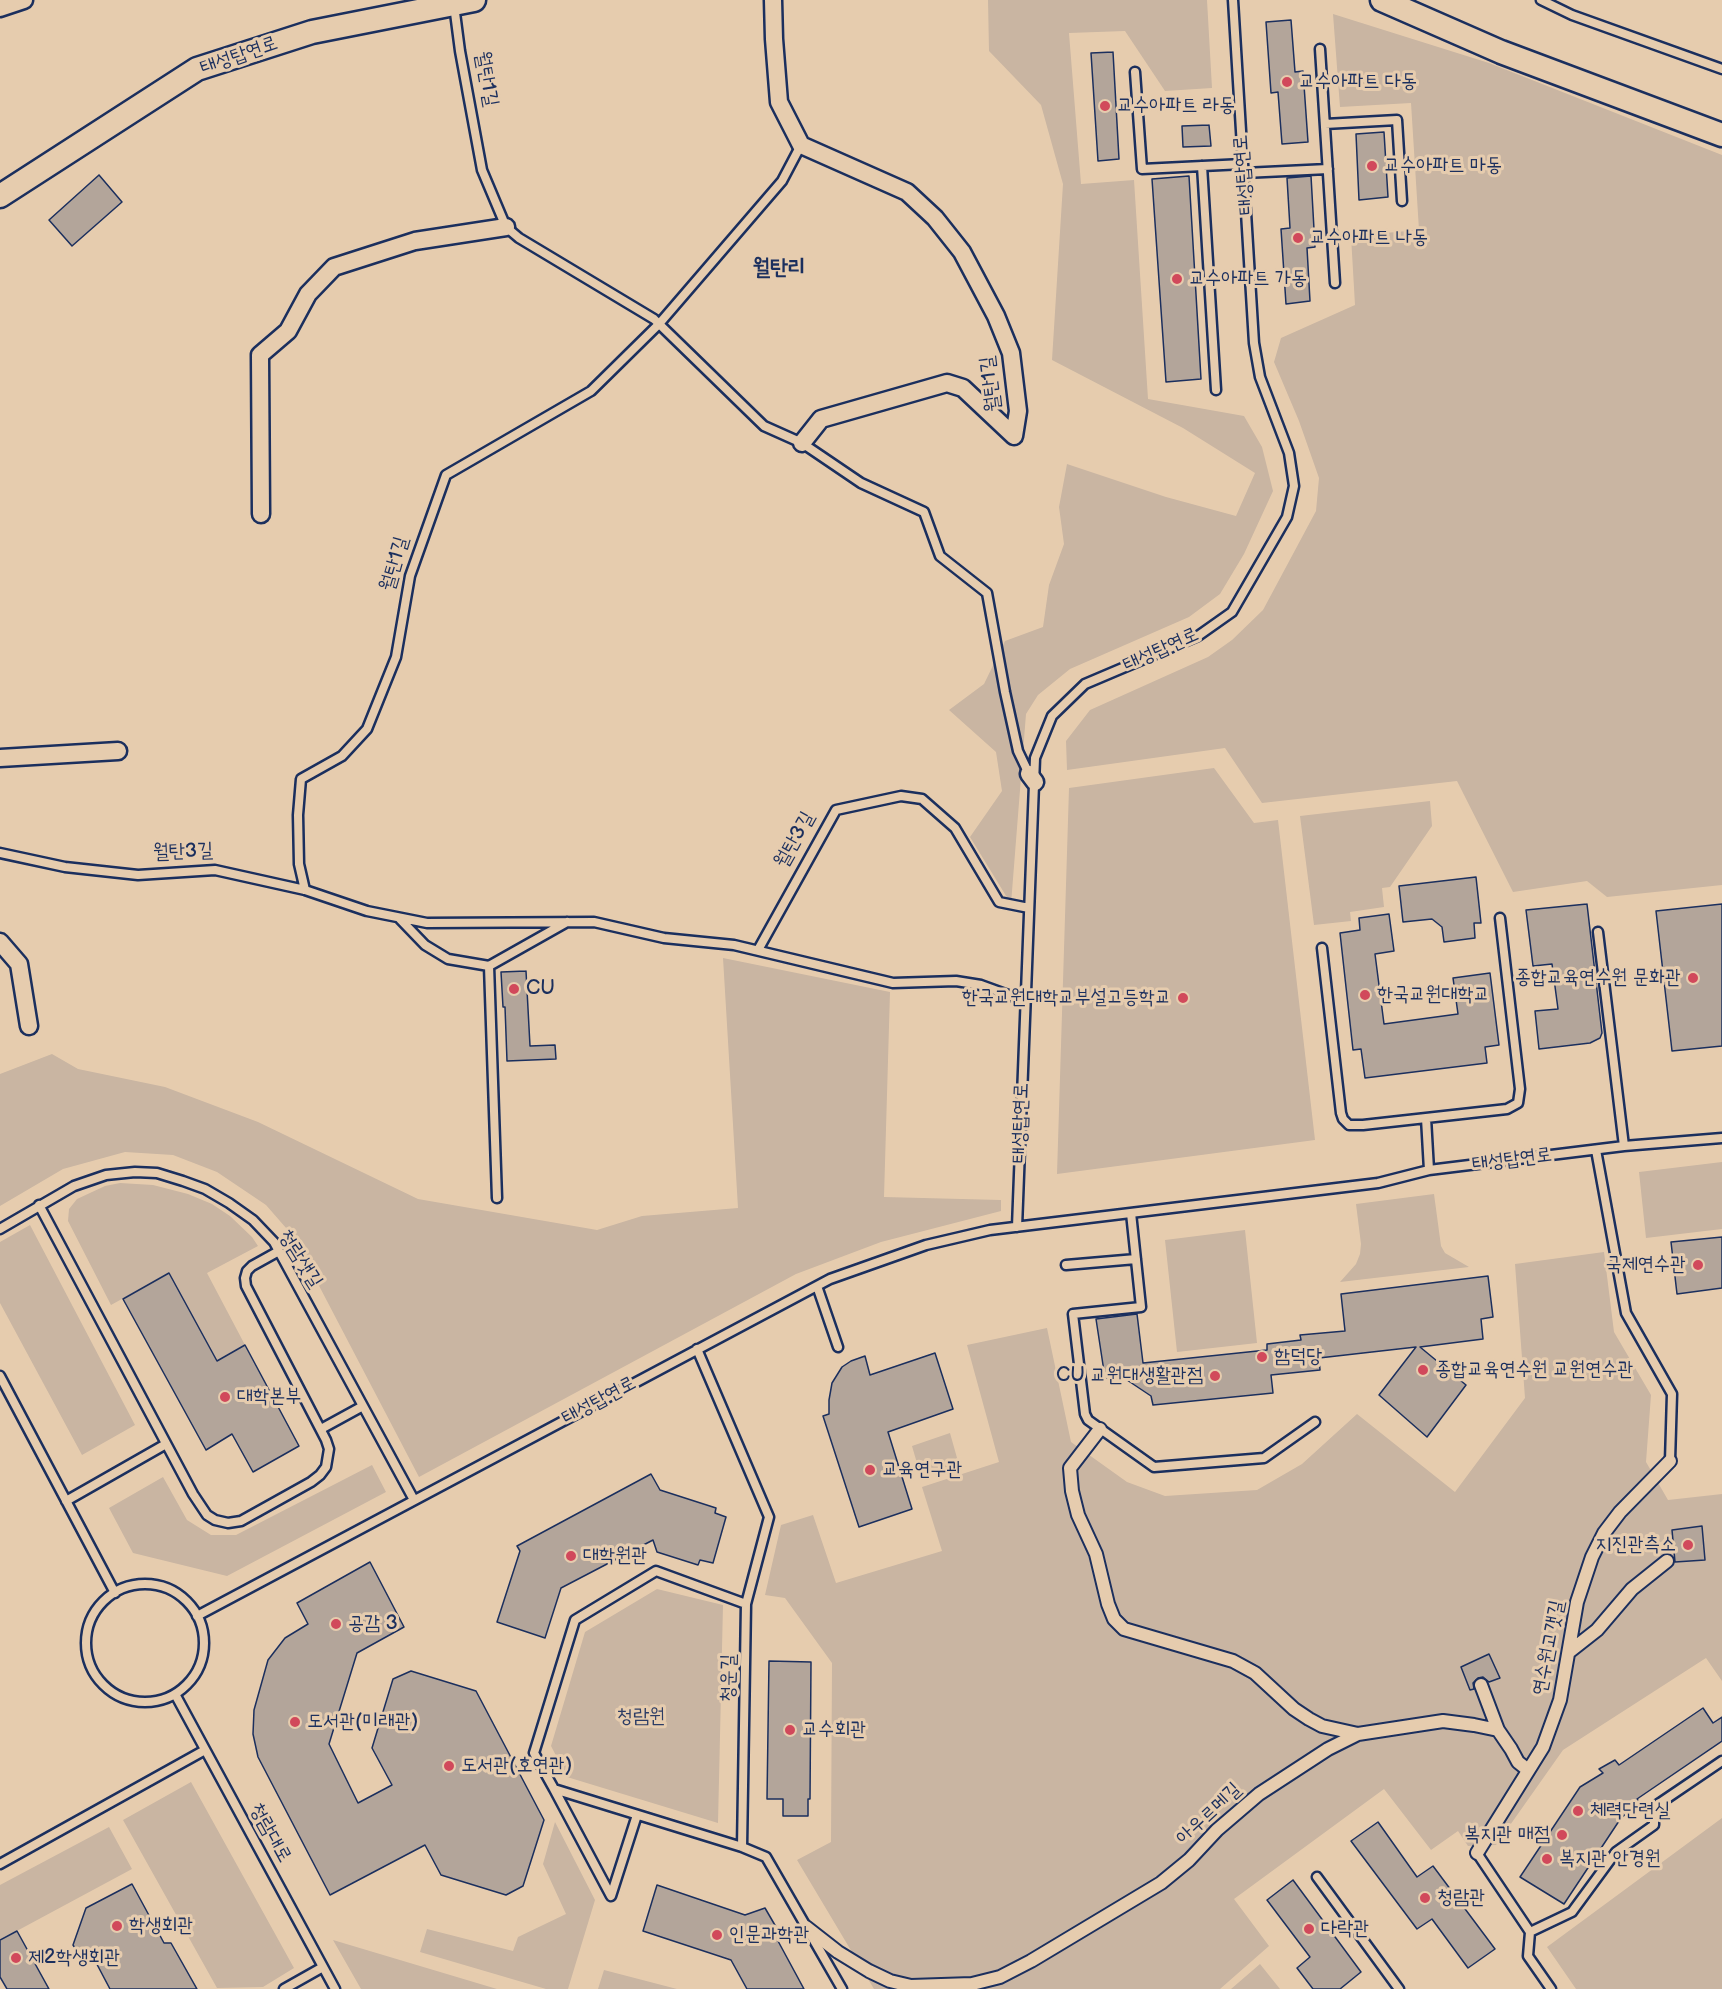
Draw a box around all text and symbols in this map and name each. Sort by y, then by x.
street label: 태성탑연로 [197,32,281,80]
street label: 월탄1길 [469,49,503,109]
place label: 교수아파트 다동 [1299,70,1417,94]
marker: 교수아파트 다동 [1280,75,1294,89]
place label: 교수아파트 라동 [1117,94,1235,118]
marker: 교수아파트 라동 [1098,99,1112,113]
street label: 태성탑연로 [1229,134,1259,216]
place label: 교수아파트 마동 [1384,154,1502,178]
marker: 교수아파트 마동 [1365,159,1379,173]
place label: 교수아파트 나동 [1310,226,1428,250]
marker: 교수아파트 나동 [1291,231,1305,245]
district label: 월탄리 [752,255,806,281]
place label: 교수아파트 가동 [1189,267,1307,291]
marker: 교수아파트 가동 [1170,272,1184,286]
street label: 월탄1길 [976,355,1006,413]
street label: 월탄1길 [376,534,414,594]
street label: 태성탑연로 [1119,623,1203,677]
street label: 월탄3길 [770,808,820,872]
street label: 월탄3길 [152,839,214,865]
place label: 종합교육연수원 문화관 [1515,966,1681,990]
marker: 종합교육연수원 문화관 [1686,971,1700,985]
place label: CU [526,977,555,1001]
marker: CU [507,982,521,996]
place label: 한국교원대학교 [1377,983,1490,1007]
place label: 한국교원대학교부설고등학교 [962,986,1171,1010]
marker: 한국교원대학교 [1358,988,1372,1002]
marker: 한국교원대학교부설고등학교 [1176,991,1190,1005]
street label: 태성탑연로 [1008,1082,1034,1164]
street label: 태성탑연로 [1471,1143,1553,1177]
street label: 청람샛길 [273,1225,327,1293]
place label: 국제연수관 [1606,1253,1686,1277]
marker: 국제연수관 [1691,1258,1705,1272]
place label: 함덕당 [1274,1345,1322,1369]
marker: 함덕당 [1255,1350,1269,1364]
place label: 종합교육연수원 교원연수관 [1435,1358,1634,1382]
marker: 종합교육연수원 교원연수관 [1416,1363,1430,1377]
place label: CU 교원대생활관점 [1056,1364,1203,1388]
marker: CU 교원대생활관점 [1208,1369,1222,1383]
street label: 태성탑연로 [558,1372,640,1430]
place label: 대학본부 [237,1385,301,1409]
marker: 대학본부 [218,1390,232,1404]
place label: 교육연구관 [882,1458,962,1482]
marker: 교육연구관 [863,1463,877,1477]
place label: 지진관측소 [1596,1533,1676,1557]
marker: 지진관측소 [1681,1538,1695,1552]
place label: 대학원관 [583,1544,647,1568]
marker: 대학원관 [564,1549,578,1563]
street label: 연수원고갯길 [1528,1598,1570,1698]
place label: 공감 3 [348,1612,398,1636]
marker: 공감 3 [329,1617,343,1631]
street label: 청운길 [717,1654,741,1702]
park label: 청람원 [617,1705,665,1729]
place label: 도서관(미래관) [307,1710,418,1734]
marker: 도서관(미래관) [288,1715,302,1729]
place label: 교수회관 [802,1718,866,1742]
marker: 교수회관 [783,1723,797,1737]
place label: 도서관(호연관) [461,1754,572,1778]
marker: 도서관(호연관) [442,1759,456,1773]
street label: 아우르메길 [1171,1778,1247,1850]
street label: 청람대로 [244,1799,296,1867]
place label: 체력단련실 [1590,1799,1670,1823]
marker: 체력단련실 [1571,1804,1585,1818]
place label: 복지관 매점 [1464,1823,1550,1847]
marker: 복지관 매점 [1555,1828,1569,1842]
place label: 복지관 안경원 [1559,1847,1661,1871]
marker: 복지관 안경원 [1540,1852,1554,1866]
place label: 청람관 [1437,1886,1485,1910]
marker: 청람관 [1418,1891,1432,1905]
place label: 학생회관 [129,1914,193,1938]
place label: 다락관 [1321,1917,1369,1941]
marker: 학생회관 [110,1919,124,1933]
marker: 다락관 [1302,1922,1316,1936]
place label: 인문과학관 [729,1923,809,1947]
marker: 인문과학관 [710,1928,724,1942]
place label: 제2학생회관 [28,1946,120,1970]
marker: 제2학생회관 [9,1951,23,1965]

